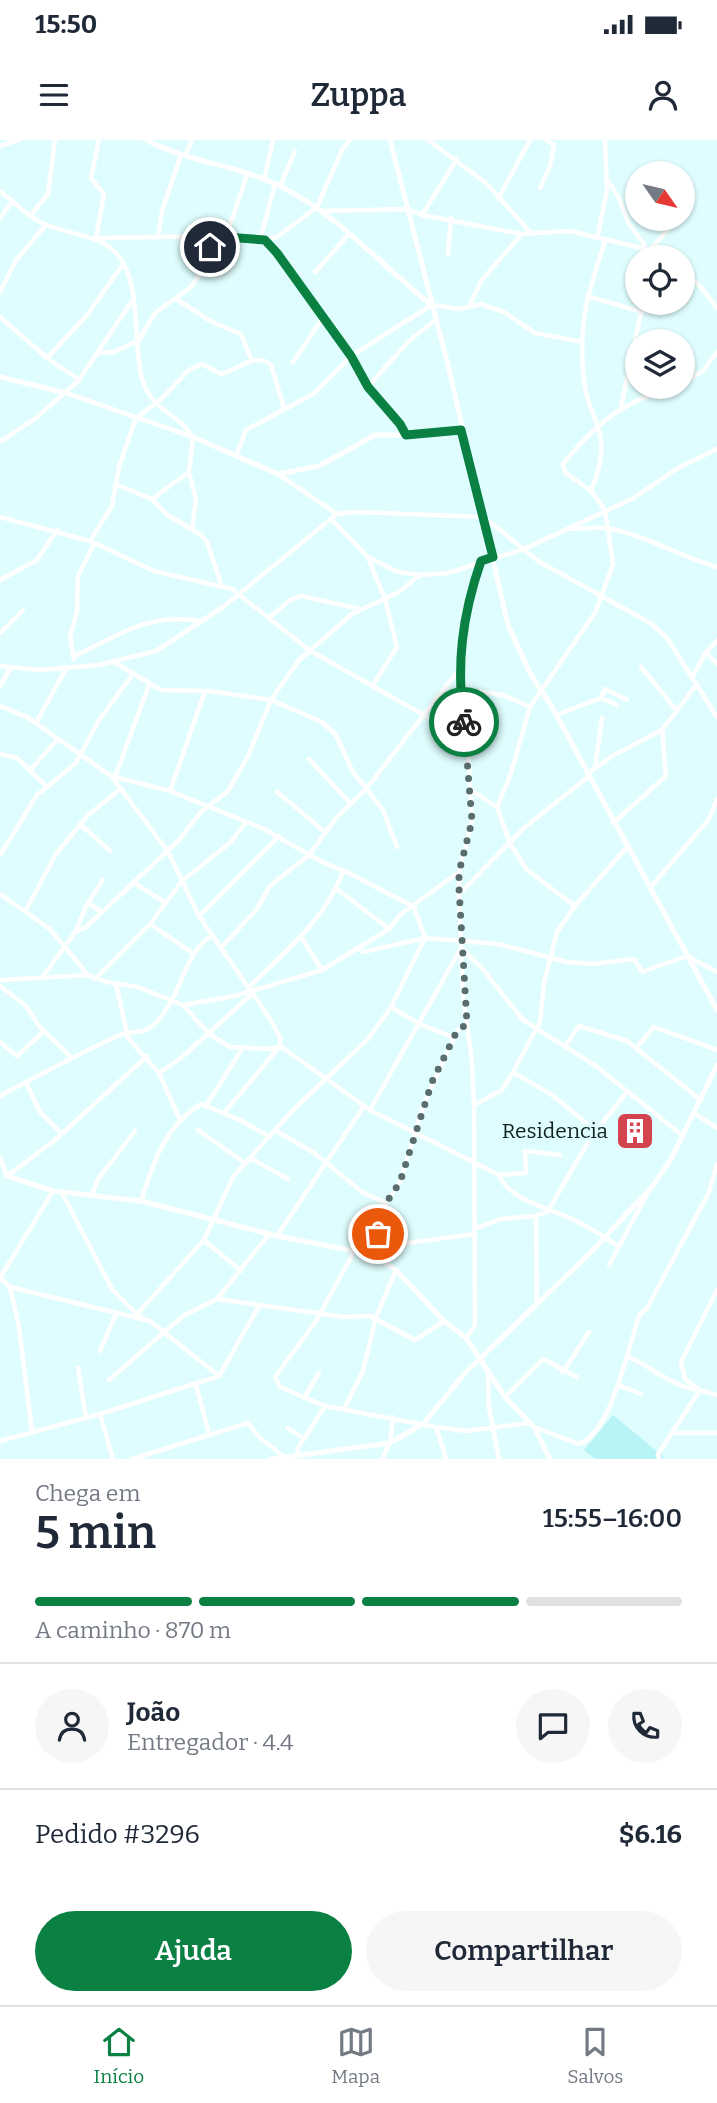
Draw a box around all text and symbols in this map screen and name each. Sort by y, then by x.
text: 15:50 [35,9,97,40]
icon: menu [35,76,73,114]
text: Zuppa [311,76,406,114]
icon: person [644,76,682,114]
north arrow [625,161,695,231]
map controls [625,161,695,399]
pin [180,217,240,277]
icon: home [191,228,229,266]
button: locate [625,245,695,315]
button: layers [625,329,695,399]
courier [429,687,499,757]
icon: bike [445,703,483,741]
building icon: Residencia [614,1110,656,1152]
place label: Residencia [502,1118,609,1144]
pin [348,1204,408,1264]
icon: bag [359,1215,397,1253]
text: Chega em [35,1479,140,1507]
text: 15:55–16:00 [543,1503,682,1534]
text: 5 min [35,1505,156,1560]
text: A caminho · 870 m [35,1616,231,1644]
button: person [35,1689,109,1763]
button: chat [516,1689,590,1763]
button: phone [608,1689,682,1763]
text: João [127,1697,180,1728]
text: Entregador · 4.4 [127,1728,293,1756]
text: Pedido #3296 [35,1819,200,1850]
text: $6.16 [619,1819,682,1850]
button: Ajuda [35,1911,352,1991]
button: Compartilhar [366,1911,682,1991]
tab: Início [94,2023,144,2088]
tab: Mapa [331,2023,380,2088]
tab: Salvos [567,2023,623,2088]

